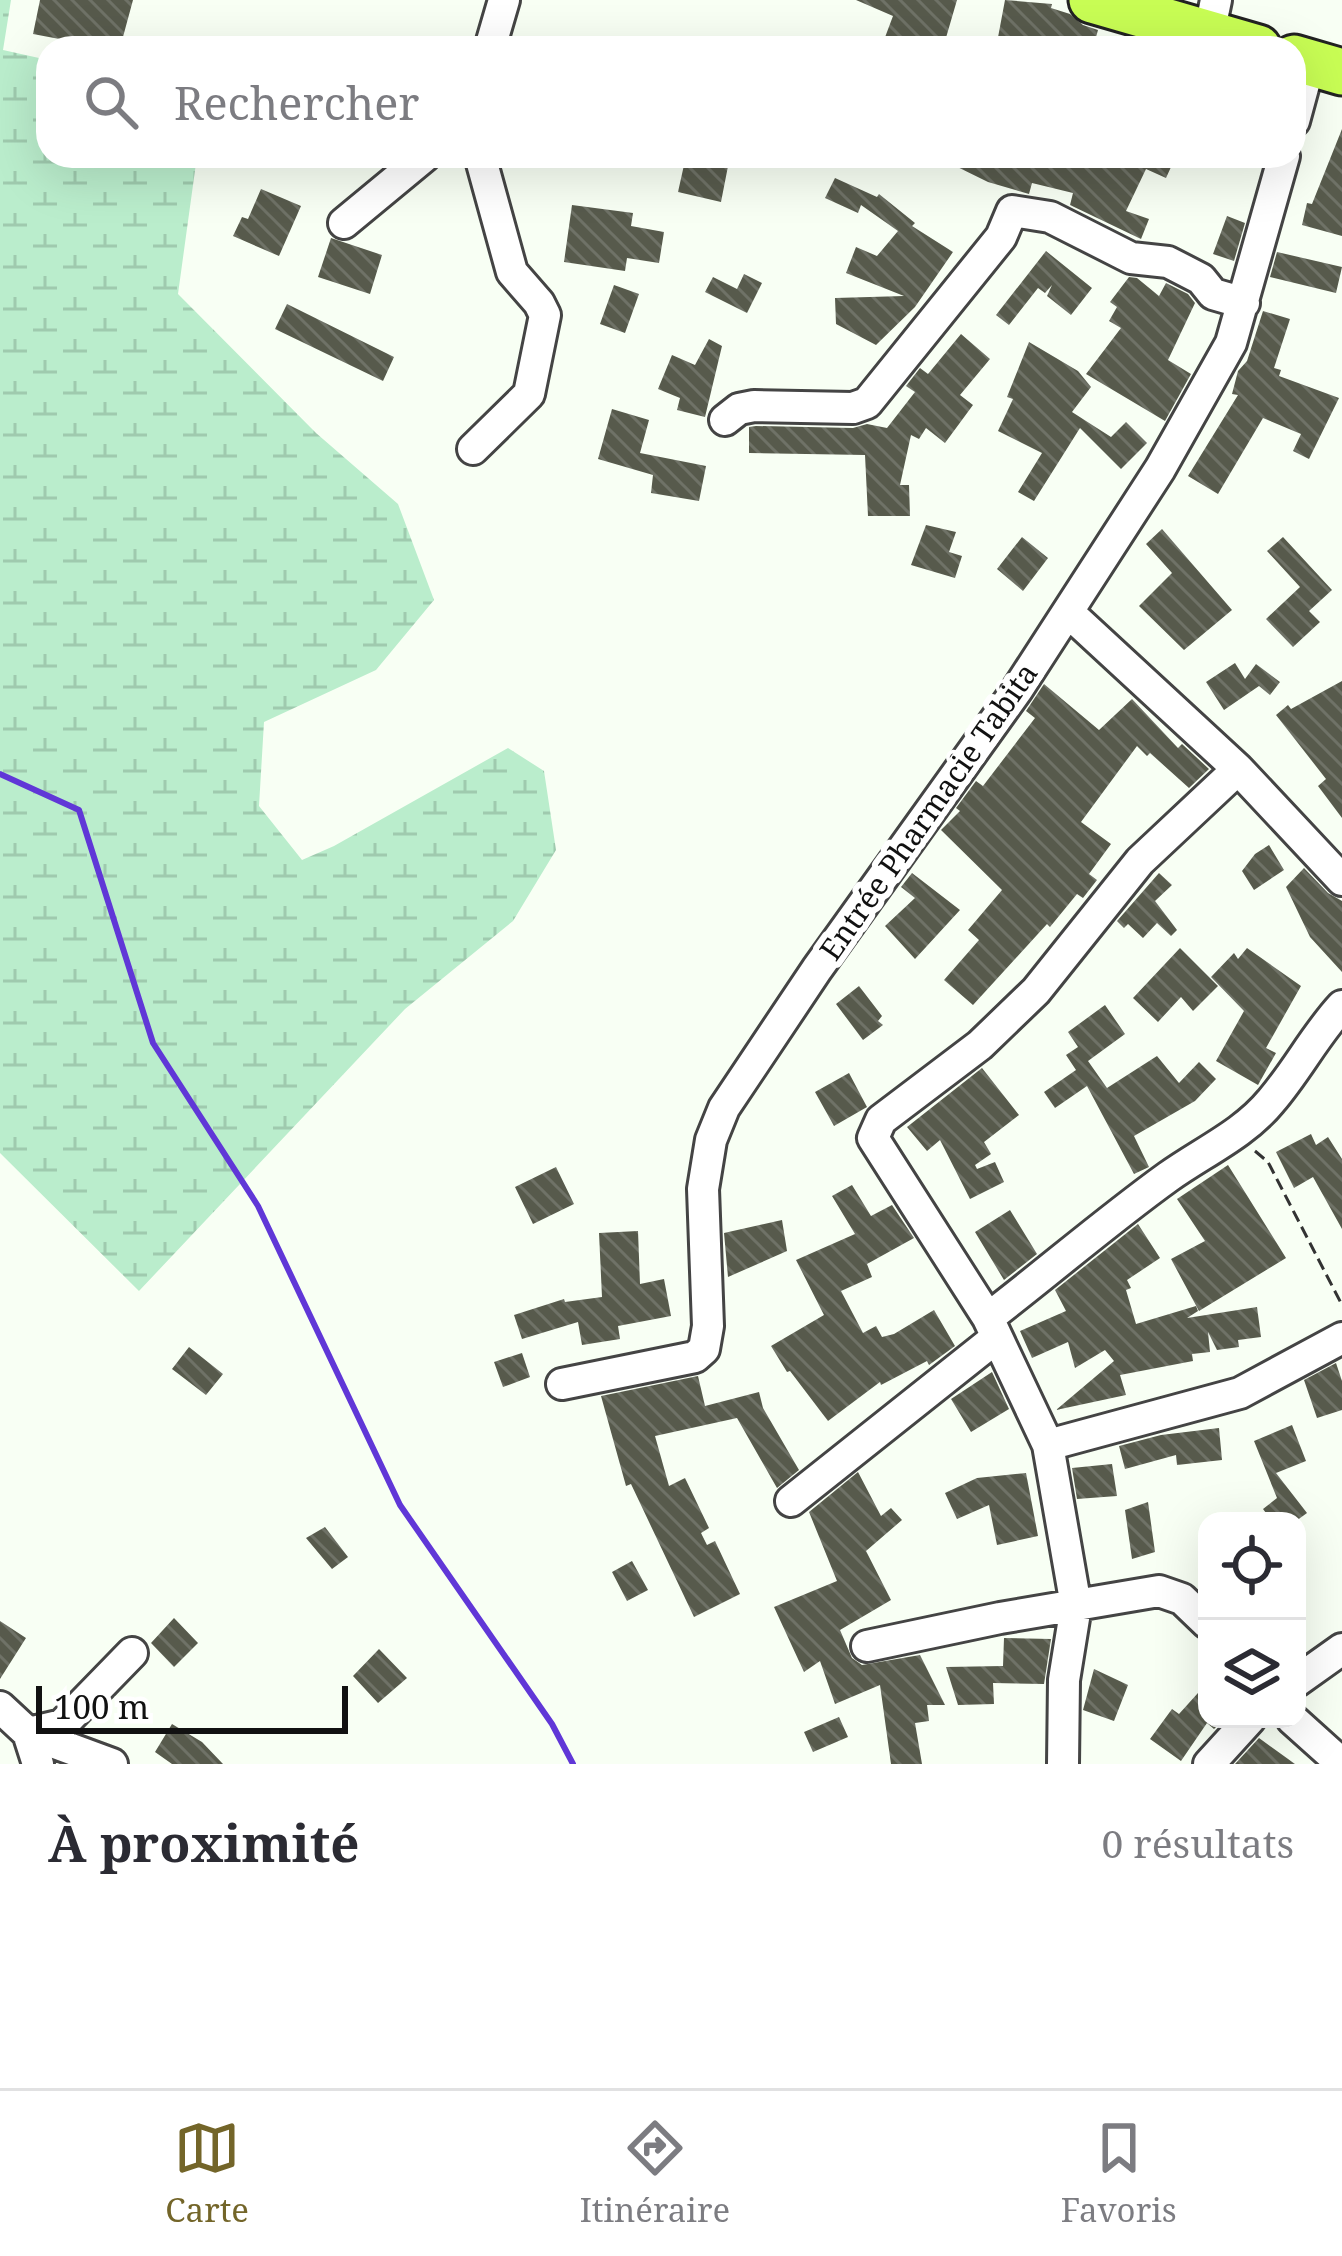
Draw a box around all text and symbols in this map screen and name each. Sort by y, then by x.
search box [36,36,1306,168]
icon: search [78,69,144,135]
text: Rechercher [174,72,420,133]
street label: Entrée Pharmacie Tabita [810,654,1046,968]
map controls [1198,1512,1306,1728]
button: locate [1198,1512,1306,1620]
button: layers [1198,1620,1306,1728]
scale bar [36,1680,348,1733]
text: 100 m [54,1684,149,1729]
text: À proximité [48,1807,360,1877]
text: 0 résultats [1101,1816,1294,1869]
tab: Carte [165,2115,249,2232]
tab: Itinéraire [580,2115,730,2232]
tab: Favoris [1061,2115,1177,2232]

